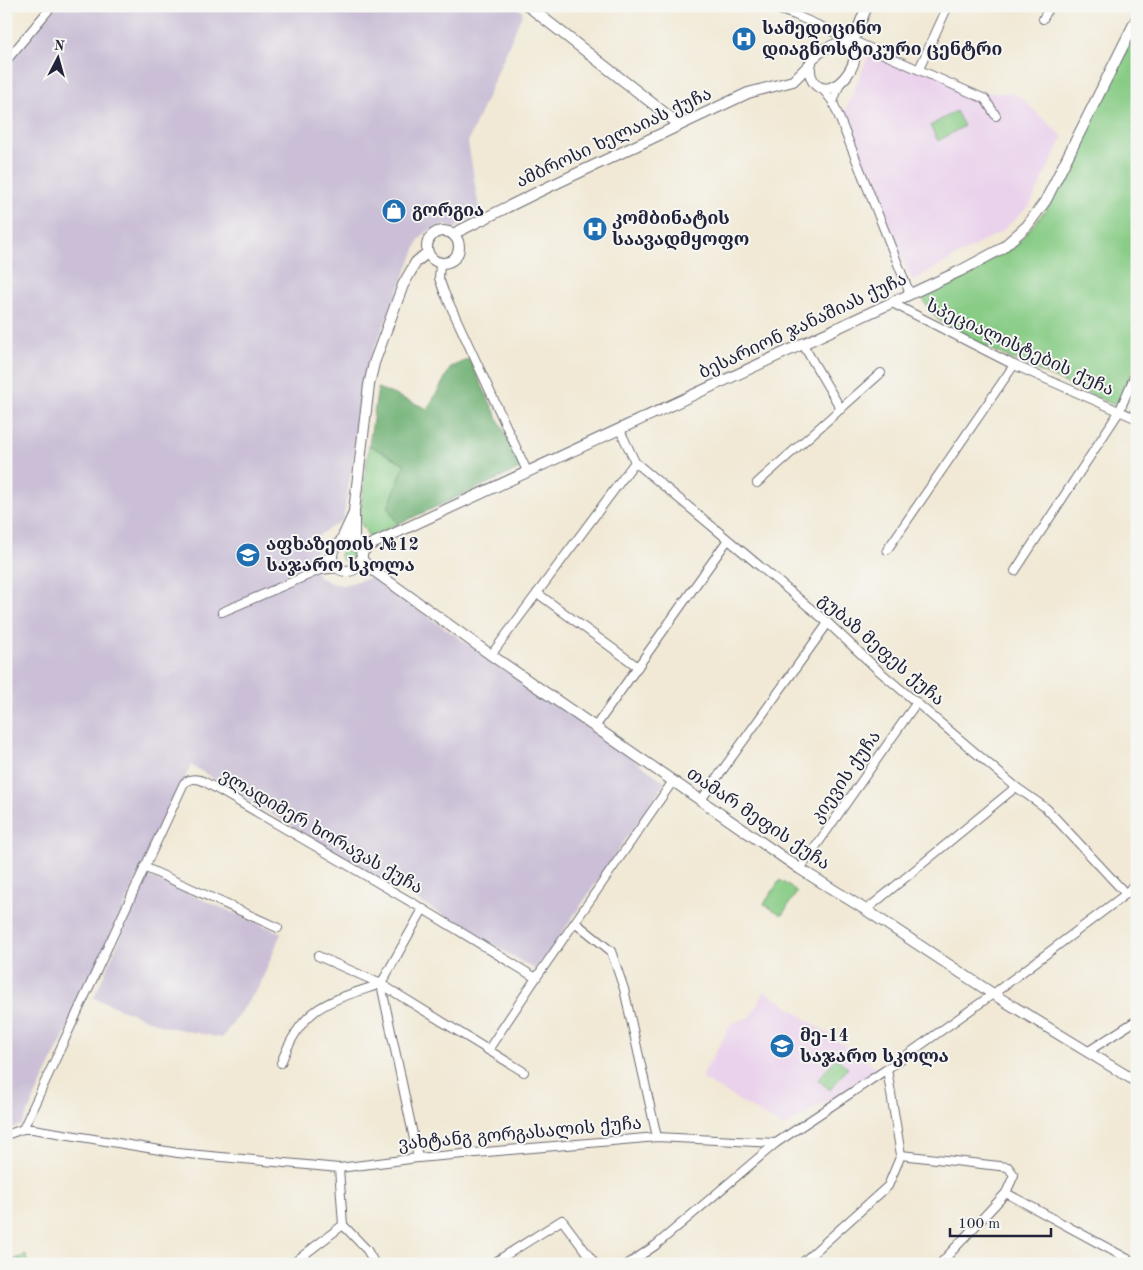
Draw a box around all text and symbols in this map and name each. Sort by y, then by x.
place label: სამედიცინო დიაგნოსტიკური ცენტრი [762,19,1002,60]
hospital icon: სამედიცინო დიაგნოსტიკური ცენტრი [731,26,757,52]
north arrow [32,32,82,82]
text: N [53,39,66,54]
street label: ამბროსი ხელაიას ქუჩა [514,85,715,192]
shop icon: გორგია [381,198,407,224]
place label: გორგია [412,202,484,221]
place label: კომბინატის საავადმყოფო [612,209,749,250]
hospital icon: კომბინატის საავადმყოფო [582,216,608,242]
street label: ბესარიონ ჯანაშიას ქუჩა [696,269,910,383]
street label: სპეციალისტების ქუჩა [923,297,1117,400]
place label: აფხაზეთის №12 საჯარო სკოლა [266,536,419,576]
school or university icon: აფხაზეთის №12 საჯარო სკოლა [235,542,261,568]
street label: გუბაზ მეფეს ქუჩა [814,591,947,710]
street label: კიევის ქუჩა [808,728,885,827]
street label: თამარ მეფის ქუჩა [683,764,833,874]
street label: ვლადიმერ ხორავას ქუჩა [216,766,426,898]
place label: მე-14 საჯარო სკოლა [800,1027,949,1067]
school or university icon: მე-14 საჯარო სკოლა [769,1033,795,1059]
street label: ვახტანგ გორგასალის ქუჩა [397,1113,643,1155]
scale bar [950,1205,1052,1237]
text: 100 m [958,1217,1000,1232]

